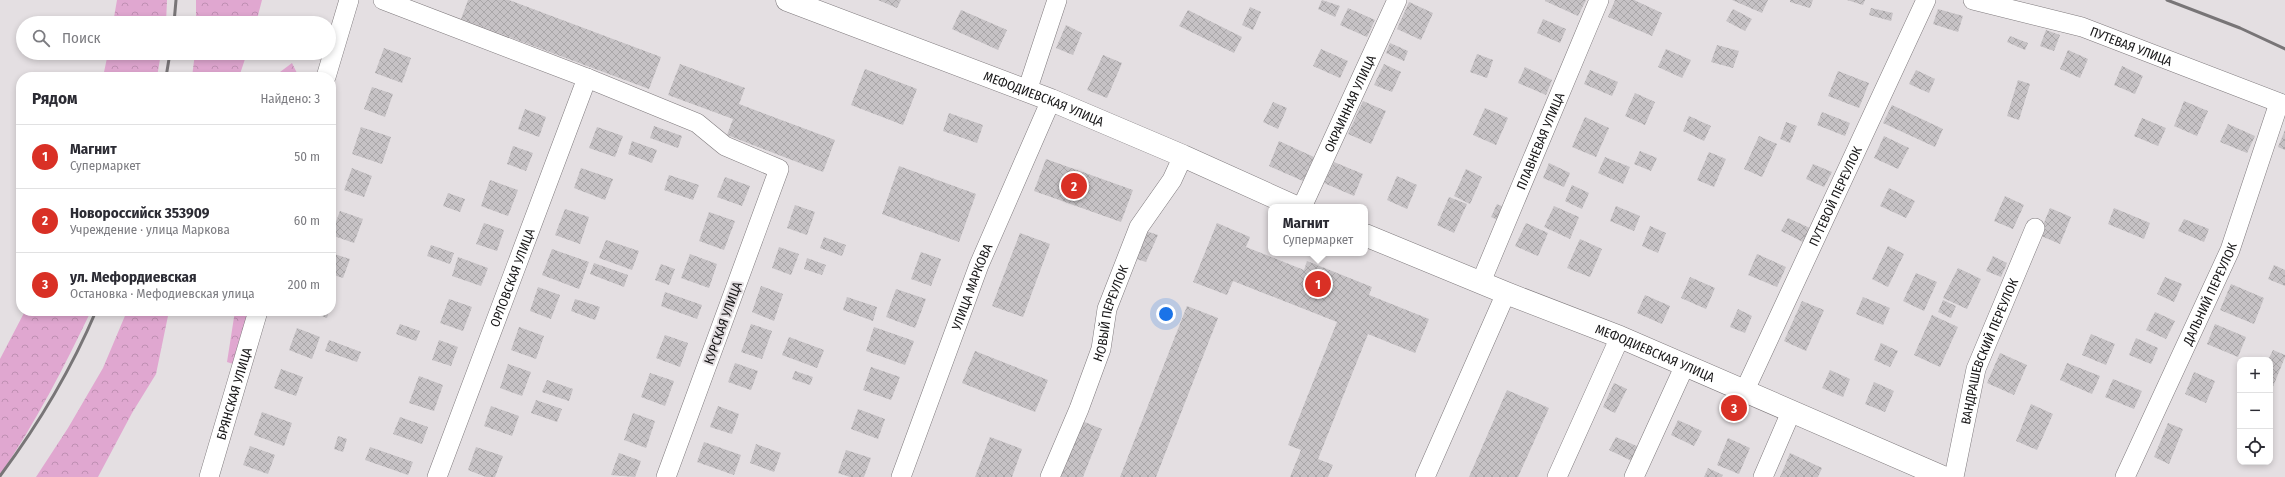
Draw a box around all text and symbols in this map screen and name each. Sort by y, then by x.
search box [16,16,336,60]
street label: ПУТЕВАЯ УЛИЦА [2088,23,2175,69]
icon: search [30,27,52,49]
text: Поиск [62,29,100,47]
street label: ОКРАИННАЯ УЛИЦА [1321,52,1378,154]
street label: МЕФОДИЕВСКАЯ УЛИЦА [982,68,1106,129]
text: Рядом [32,88,77,109]
street label: ПЛАВНЕВАЯ УЛИЦА [1513,90,1567,192]
text: Найдено: 3 [260,91,320,106]
text: Магнит [70,140,117,158]
street label: ПУТЕВОЙ ПЕРЕУЛОК [1805,144,1865,248]
text: 1 [42,149,48,164]
text: 50 m [294,149,320,164]
text: Супермаркет [70,158,141,173]
pin: 2 [1061,171,1087,201]
text: Новороссийск 353909 [70,204,210,222]
popup [1268,204,1368,256]
text: 2 [42,213,48,228]
text: 60 m [294,213,320,228]
text: Магнит [1283,214,1329,232]
text: Учреждение · улица Маркова [70,222,230,237]
street label: ОРЛОВСКАЯ УЛИЦА [487,226,537,329]
text: Супермаркет [1283,232,1353,247]
street label: УЛИЦА МАРКОВА [948,241,995,333]
street label: ДАЛЬНИЙ ПЕРЕУЛОК [2179,241,2239,348]
street label: НОВЫЙ ПЕРЕУЛОК [1090,263,1131,363]
text: ул. Мефордиевская [70,268,197,286]
pin: 1 [1305,269,1331,299]
street label: ВАНДРАШЕВСКИЙ ПЕРЕУЛОК [1957,276,2021,426]
text: 3 [42,277,48,292]
text: 200 m [288,277,320,292]
street label: КУРСКАЯ УЛИЦА [701,279,745,366]
text: Остановка · Мефодиевская улица [70,286,255,301]
your location [1156,304,1176,324]
street label: МЕФОДИЕВСКАЯ УЛИЦА [1593,321,1717,385]
street label: БРЯНСКАЯ УЛИЦА [213,345,254,442]
map controls [2237,357,2273,465]
button: + [2237,357,2273,393]
pin: 3 [1721,393,1747,423]
button: − [2237,393,2273,429]
button: locate [2237,429,2273,465]

